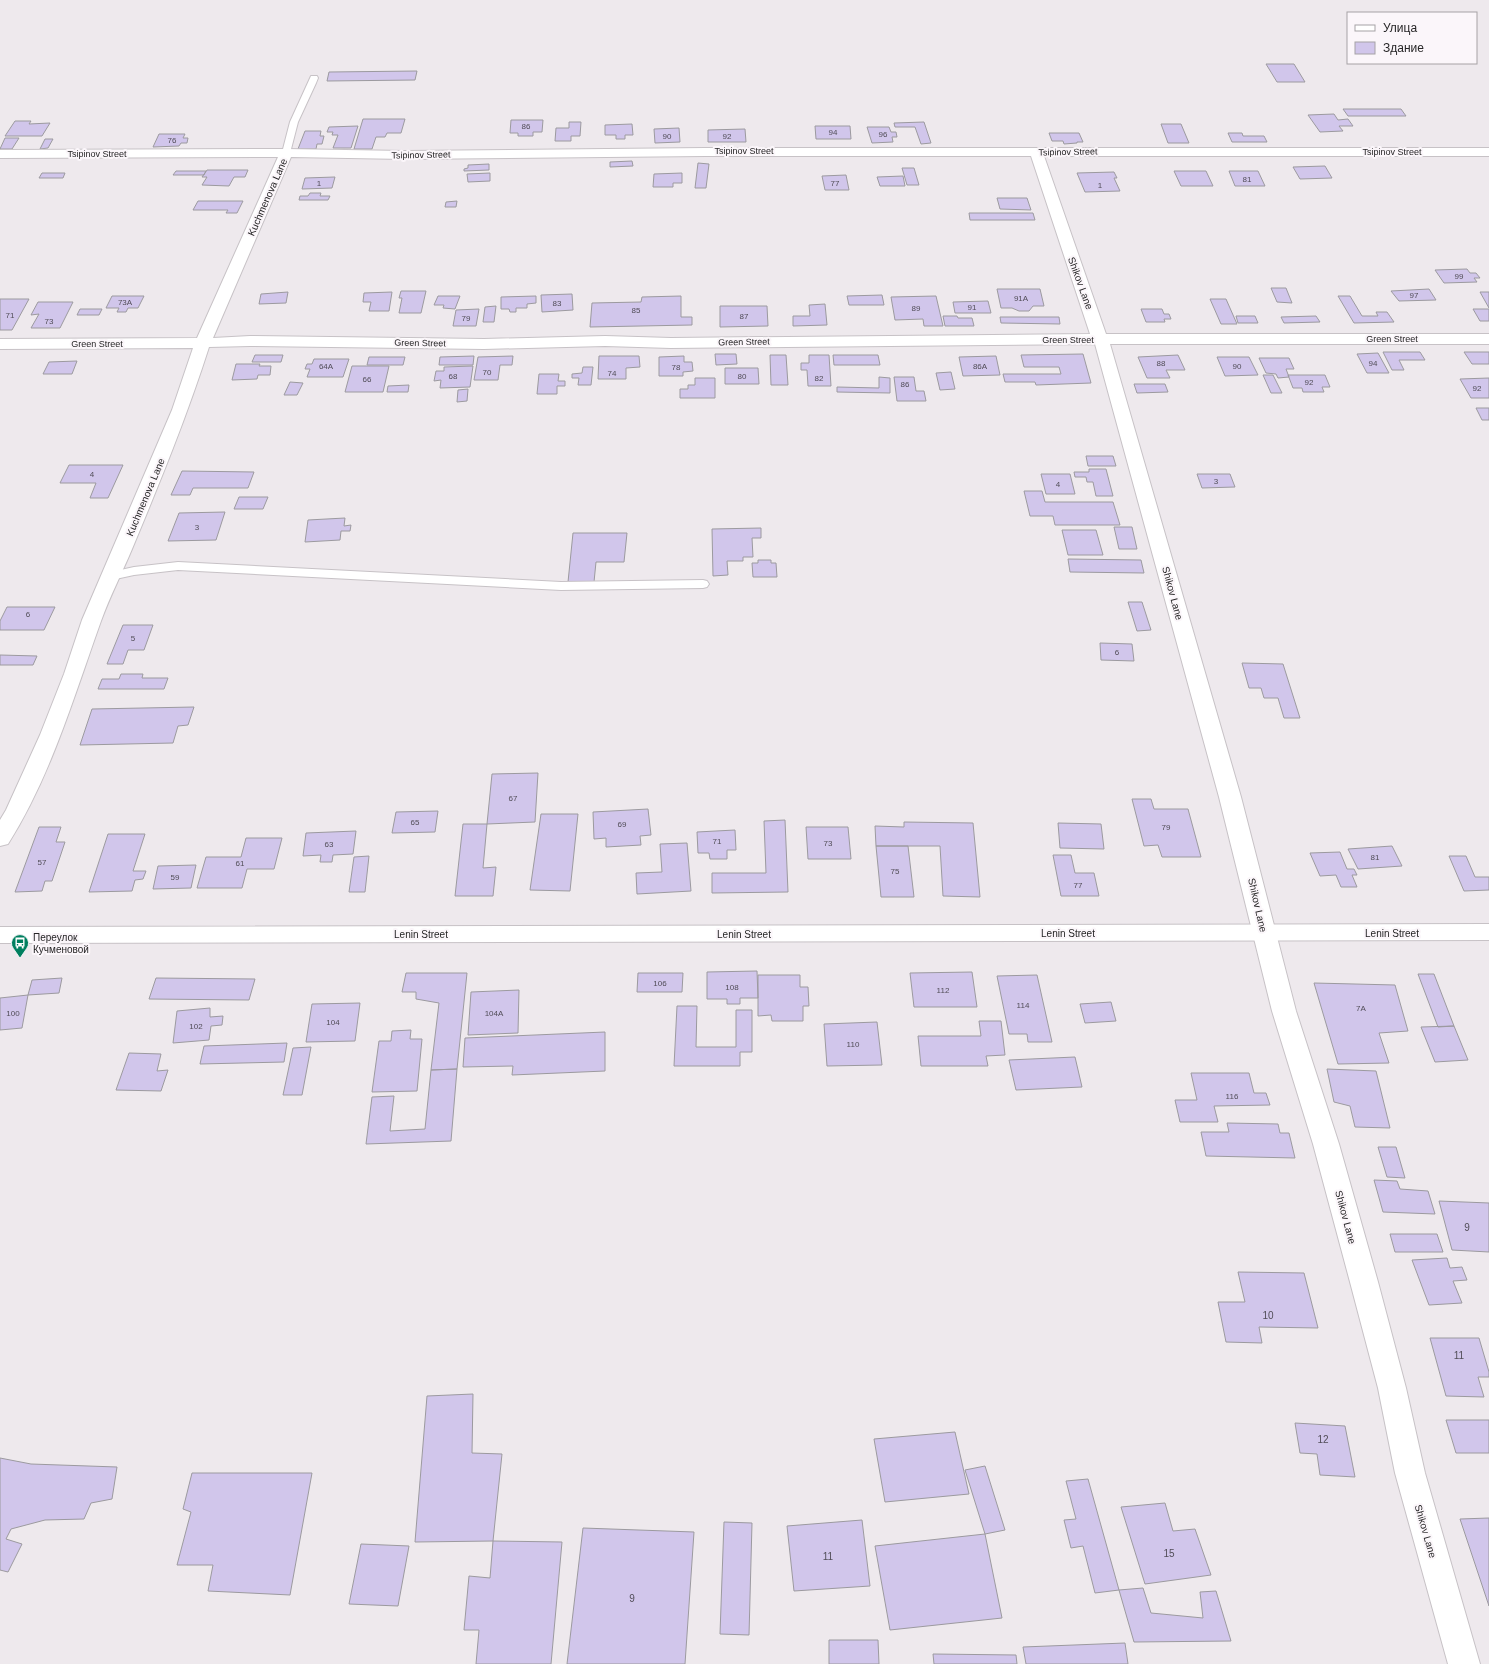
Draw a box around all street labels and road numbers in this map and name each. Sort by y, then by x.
street label: Tsipinov Street [714,146,774,156]
street label: Tsipinov Street [1038,146,1098,158]
street label: Tsipinov Street [1362,147,1422,157]
street label: Tsipinov Street [67,149,127,159]
street label: Tsipinov Street [391,149,451,161]
street label: Kuchmenova Lane [245,156,290,238]
street label: Shikov Lane [1066,255,1095,311]
street label: Green Street [1366,334,1418,344]
street label: Green Street [1042,335,1094,345]
street label: Green Street [718,337,770,347]
street label: Green Street [394,338,446,348]
street label: Green Street [71,339,123,349]
street label: Kuchmenova Lane [124,456,167,538]
street label: Shikov Lane [1160,565,1185,622]
street label: Shikov Lane [1246,877,1269,934]
street label: Lenin Street [1041,928,1095,939]
street label: Lenin Street [1365,928,1419,939]
street label: Lenin Street [394,929,448,940]
street label: Lenin Street [717,929,771,940]
street label: Shikov Lane [1333,1189,1358,1246]
street label: Shikov Lane [1413,1503,1439,1560]

